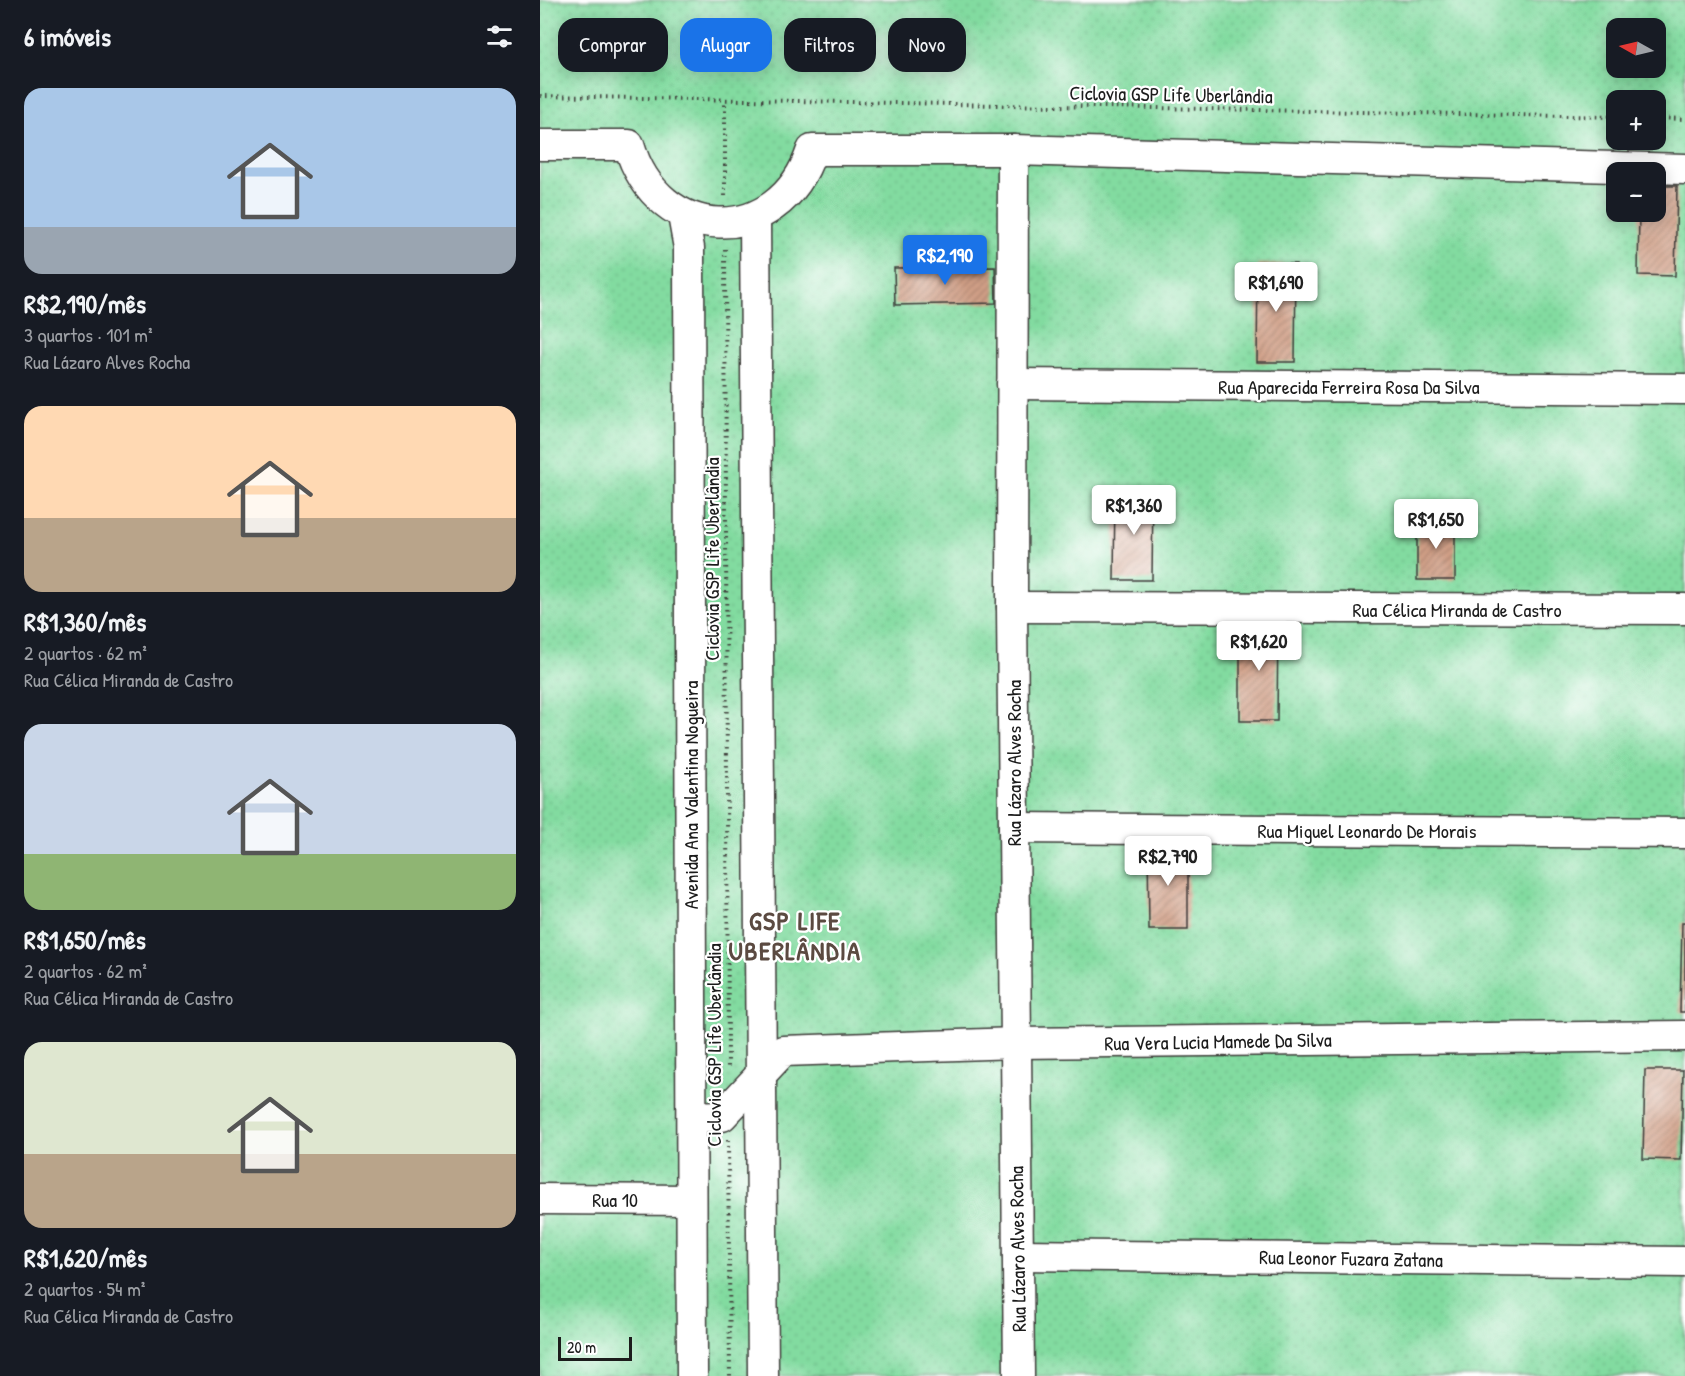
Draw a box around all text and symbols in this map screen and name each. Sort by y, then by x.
chip: Comprar [558,18,668,72]
chip: Alugar [680,18,772,72]
chip: Filtros [784,18,876,72]
chip: Novo [888,18,966,72]
north arrow [1606,18,1666,78]
map controls [1606,18,1666,222]
text: 6 imóveis [24,19,111,54]
icon: filters [483,20,516,53]
street label: Ciclovia GSP Life Uberlândia [1069,79,1273,109]
button: + [1606,90,1666,150]
icon: home [216,127,324,235]
button: − [1606,162,1666,222]
pin: R$2,190 [890,235,1000,286]
text: R$2,190 [917,241,973,268]
pin: R$1,690 [1221,262,1331,313]
text: R$1,690 [1249,268,1303,295]
text: R$2,190/mês [24,286,146,321]
text: 3 quartos · 101 m² [24,321,152,348]
text: Rua Lázaro Alves Rocha [24,348,190,375]
street label: Rua Aparecida Ferreira Rosa Da Silva [1218,373,1480,400]
icon: home [216,445,324,553]
street label: Ciclovia GSP Life Uberlândia [698,457,725,661]
pin: R$1,360 [1079,485,1189,536]
text: R$1,360 [1106,491,1162,518]
pin: R$1,650 [1381,499,1491,550]
text: R$1,650 [1408,505,1464,532]
street label: Rua Célica Miranda de Castro [1352,596,1562,623]
text: R$1,360/mês [24,604,146,639]
pin: R$1,620 [1204,621,1314,672]
text: R$1,620 [1231,627,1287,654]
text: 2 quartos · 62 m² [24,639,147,666]
text: Rua Célica Miranda de Castro [24,666,233,693]
street label: Rua Lázaro Alves Rocha [1000,680,1027,846]
street label: Avenida Ana Valentina Nogueira [677,681,704,909]
icon: home [216,763,324,871]
street label: Rua Miguel Leonardo De Morais [1258,817,1477,844]
pin: R$2,790 [1113,836,1223,887]
text: R$2,790 [1139,842,1197,869]
district label: GSP LIFE UBERLÂNDIA [728,903,862,968]
text: R$1,650/mês [24,922,146,957]
street label: Ciclovia GSP Life Uberlândia [700,943,727,1147]
text: 2 quartos · 62 m² [24,957,147,984]
text: Rua Célica Miranda de Castro [24,984,233,1011]
street label: Rua Vera Lucia Mamede Da Silva [1104,1026,1332,1056]
icon: home [216,1081,324,1189]
street label: Rua Lázaro Alves Rocha [1002,1166,1032,1332]
street label: Rua 10 [592,1186,638,1213]
text: R$1,620/mês [24,1240,147,1275]
street label: Rua Leonor Fuzara Zatana [1259,1243,1443,1273]
text: 2 quartos · 54 m² [24,1275,145,1302]
text: Rua Célica Miranda de Castro [24,1302,233,1329]
scale bar [558,1334,632,1362]
text: 20 m [567,1336,596,1358]

